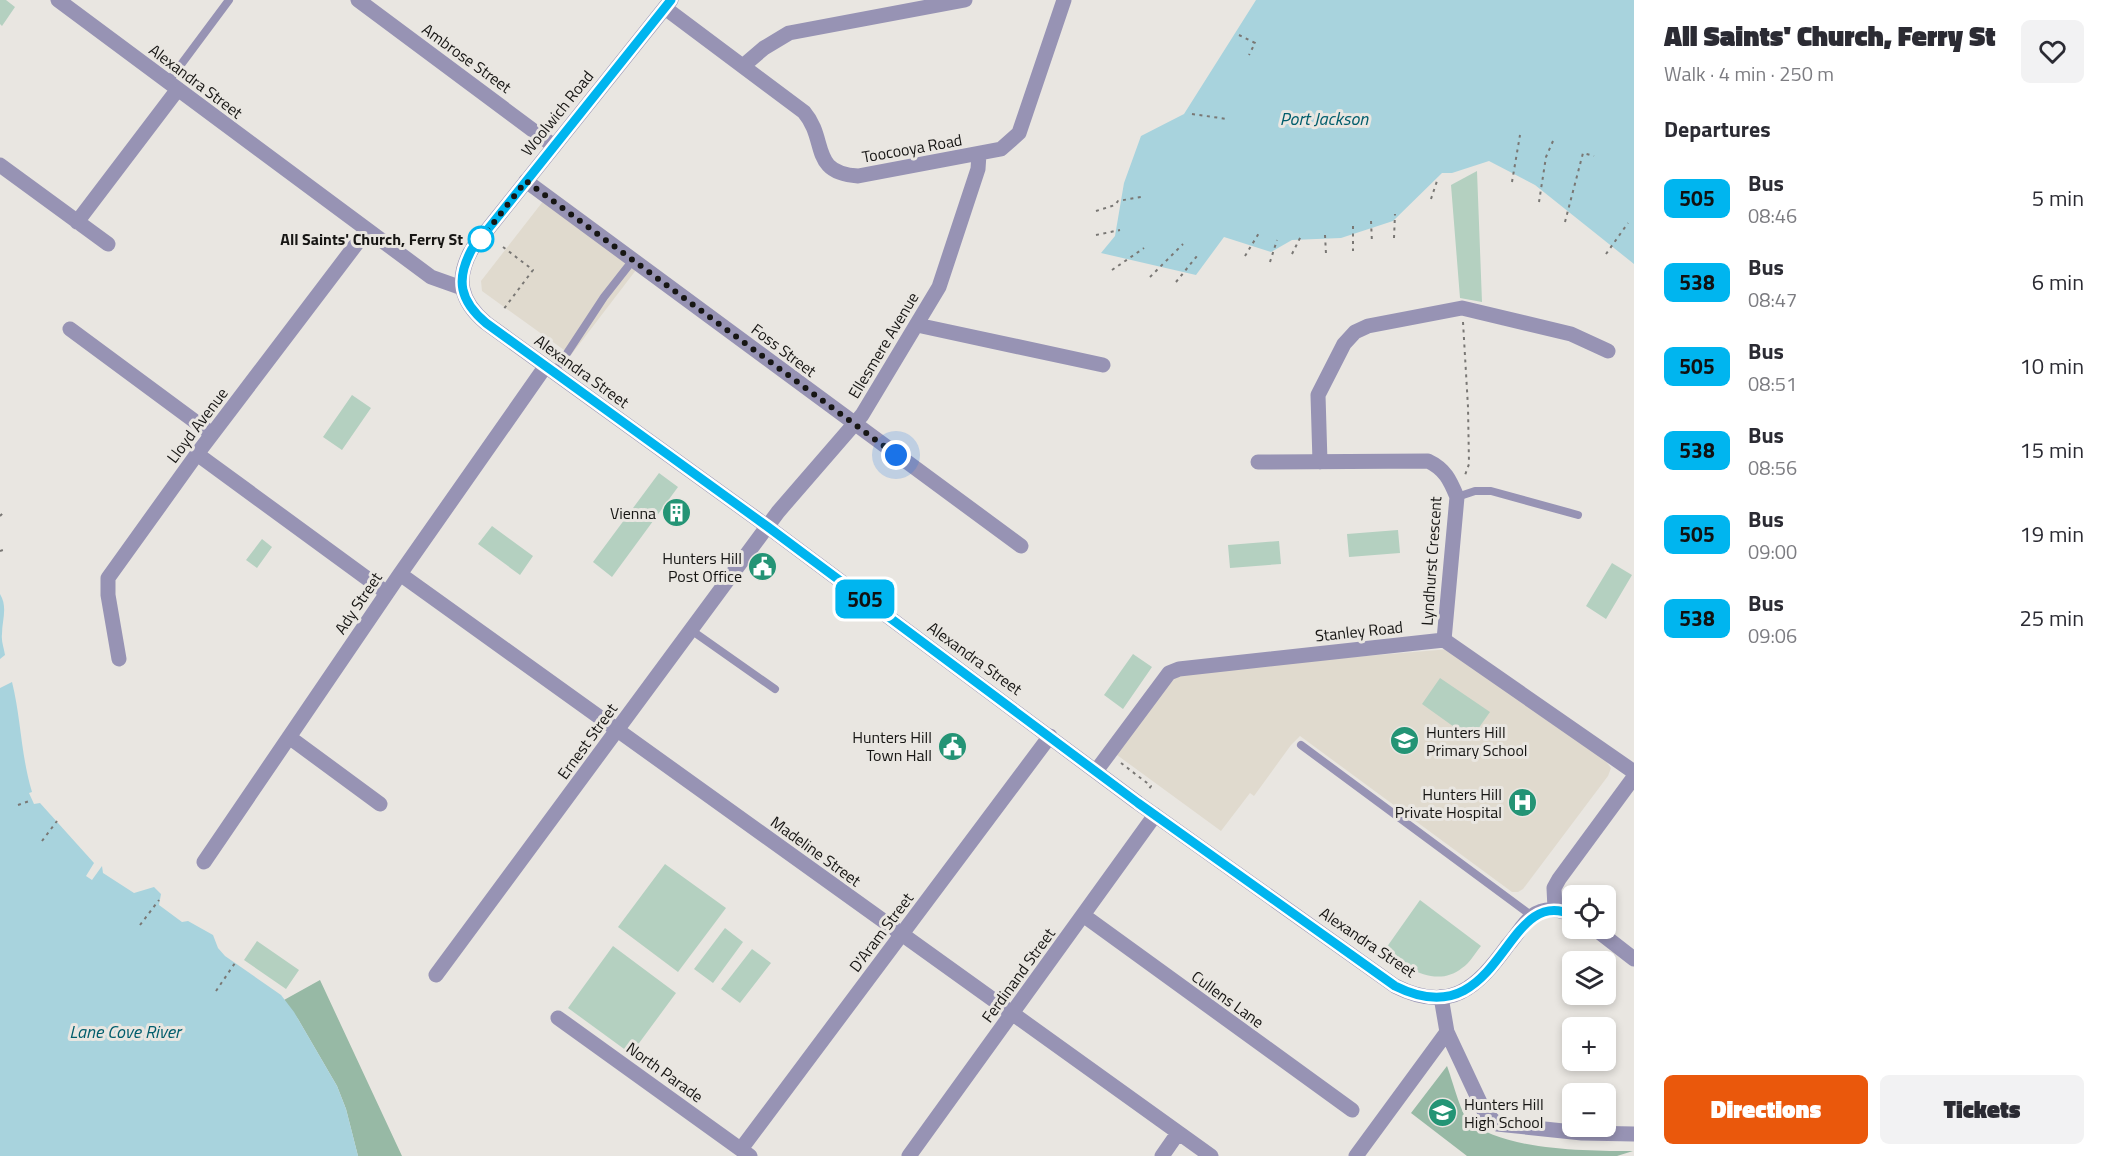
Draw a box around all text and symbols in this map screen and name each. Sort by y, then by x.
text: All Saints' Church, Ferry St [1664,14,1996,57]
street label: Ambrose Street [417,17,517,99]
button: heart [2021,20,2084,83]
street label: Alexandra Street [144,38,248,124]
text: Walk · 4 min · 250 m [1664,58,1834,89]
street label: Woolwich Road [515,65,599,161]
water label: Port Jackson [1280,105,1369,132]
text: Departures [1664,112,1771,146]
street label: Toocooya Road [860,127,964,169]
text: Bus [1748,166,1784,200]
text: 5 min [2032,181,2084,215]
text: 505 [1679,182,1715,214]
text: 08:46 [1748,200,1797,231]
marker: All Saints' Church, Ferry St [468,226,494,252]
place label: All Saints' Church, Ferry St [280,227,463,251]
text: Bus [1748,250,1784,284]
text: 6 min [2032,265,2084,299]
text: 538 [1679,266,1715,298]
text: 08:47 [1748,284,1797,315]
street label: Ellesmere Avenue [842,287,924,403]
street label: Foss Street [746,317,822,383]
street label: Alexandra Street [530,328,635,414]
text: Bus [1748,334,1784,368]
text: 10 min [2019,349,2084,383]
text: 505 [1679,350,1715,382]
text: 08:51 [1748,368,1797,399]
street label: Lloyd Avenue [161,382,233,468]
text: Bus [1748,418,1784,452]
text: 15 min [2019,433,2084,467]
text: 538 [1679,434,1715,466]
your location [881,440,911,470]
text: 08:56 [1748,452,1797,483]
street label: Lyndhurst Crescent [1415,495,1448,626]
building icon: Vienna [661,497,693,529]
place label: Vienna [610,501,656,525]
text: Bus [1748,502,1784,536]
text: 19 min [2019,517,2084,551]
text: 505 [1679,518,1715,550]
text: 09:00 [1748,536,1797,567]
place label: Hunters Hill Post Office [662,546,742,588]
public building icon: Hunters Hill Post Office [747,551,779,583]
street label: Ady Street [328,567,388,639]
line badge: 505 [830,580,900,618]
text: 505 [847,583,883,615]
text: Bus [1748,586,1784,620]
text: 25 min [2019,601,2084,635]
text: 538 [1679,602,1715,634]
street label: Stanley Road [1314,614,1404,648]
street label: Alexandra Street [923,615,1028,701]
text: 09:06 [1748,620,1797,651]
street label: Ernest Street [551,698,623,784]
place label: Hunters Hill Primary School [1426,720,1528,762]
place label: Hunters Hill Town Hall [852,725,932,767]
school or university icon: Hunters Hill Primary School [1389,725,1421,757]
public building icon: Hunters Hill Town Hall [937,730,969,762]
place label: Hunters Hill Private Hospital [1395,782,1502,824]
hospital icon: Hunters Hill Private Hospital [1507,787,1539,819]
street label: Madeline Street [766,810,867,892]
map controls [1562,885,1616,1137]
button: locate [1562,885,1616,939]
street label: D'Aram Street [843,887,919,977]
street label: Alexandra Street [1315,901,1421,983]
street label: Ferdinand Street [975,922,1061,1027]
button: layers [1562,951,1616,1005]
street label: Cullens Lane [1187,964,1269,1034]
button: + [1562,1017,1616,1071]
water label: Lane Cove River [69,1018,183,1045]
street label: North Parade [622,1036,708,1108]
button: Directions [1664,1075,1868,1144]
button: Tickets [1880,1075,2084,1144]
button: − [1562,1083,1616,1137]
place label: Hunters Hill High School [1464,1092,1544,1134]
school or university icon: Hunters Hill High School [1427,1097,1459,1129]

